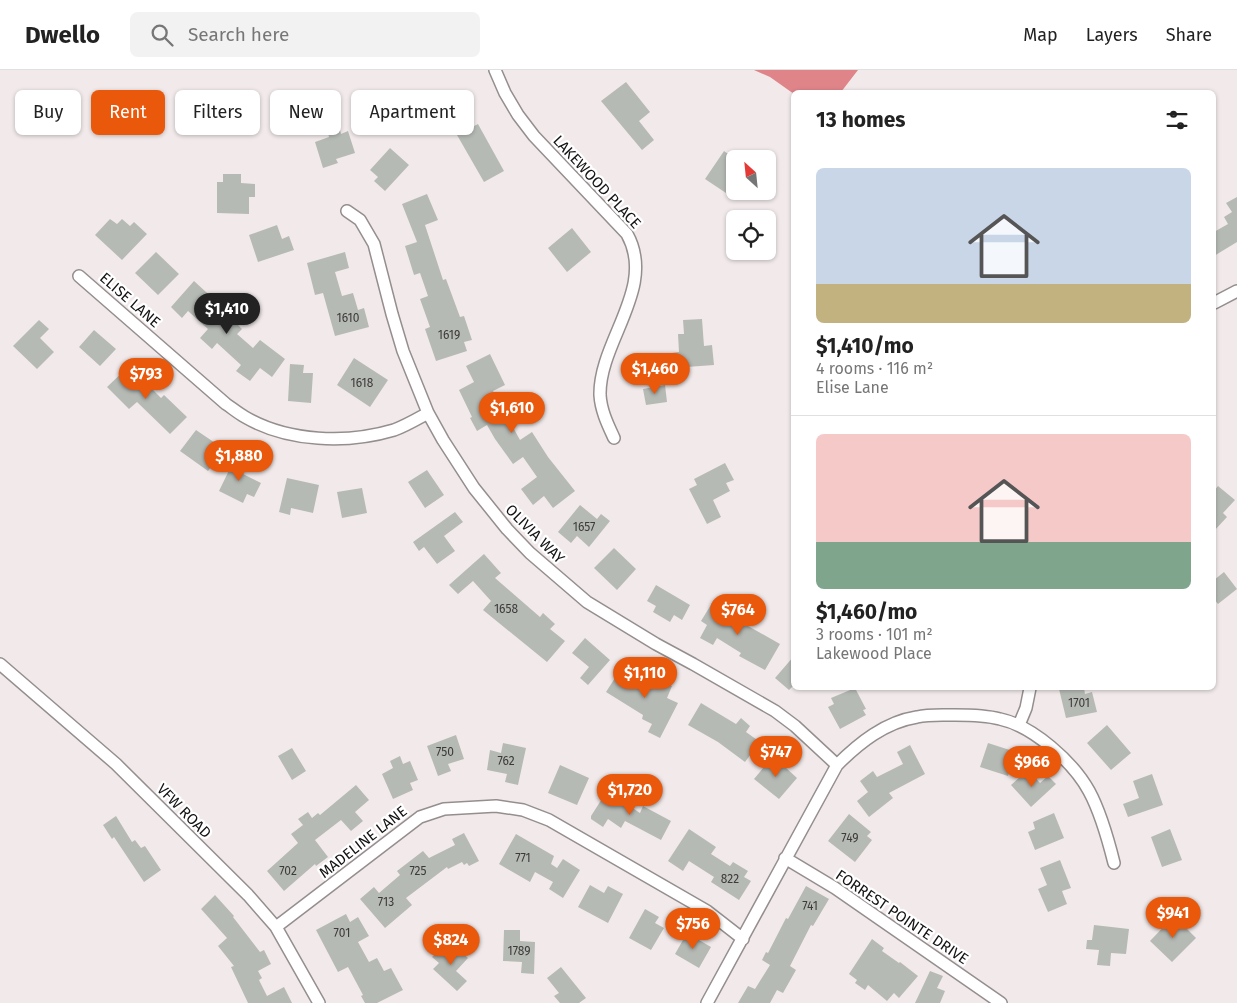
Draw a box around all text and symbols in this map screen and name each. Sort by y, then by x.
search box [130,12,480,57]
text: Dwello [25,21,100,49]
icon: search [148,21,176,49]
text: Search here [188,23,289,46]
text: Map [1023,24,1058,46]
text: Layers [1086,24,1138,46]
text: Share [1166,24,1212,46]
chip: Buy [15,90,81,135]
chip: Rent [91,90,165,135]
chip: Filters [175,90,260,135]
chip: New [270,90,341,135]
chip: Apartment [351,90,474,135]
icon: filters [1163,106,1191,134]
text: 13 homes [816,107,906,133]
street label: LAKEWOOD PLACE [549,132,645,232]
north arrow [726,150,776,200]
map controls [726,150,776,260]
icon: home [959,201,1049,291]
button: locate [726,210,776,260]
street label: ELISE LANE [96,269,164,331]
pin: $1,410 [186,292,268,335]
text: $1,410 [205,299,249,318]
house number: 1610 [337,311,360,325]
house number: 1619 [438,328,460,342]
text: $1,410/mo [816,333,914,359]
pin: $1,460 [614,352,696,395]
pin: $793 [116,358,176,400]
text: $1,460 [632,359,678,378]
text: 4 rooms · 116 m² [816,359,933,378]
text: $793 [130,364,162,383]
house number: 1618 [351,376,374,390]
text: Elise Lane [816,378,889,397]
pin: $1,610 [471,392,553,434]
text: $1,610 [490,398,534,417]
pin: $1,880 [198,440,280,482]
text: $1,880 [215,446,263,465]
icon: home [959,466,1049,556]
street label: OLIVIA WAY [502,501,569,568]
house number: 1657 [573,520,595,534]
pin: $764 [708,594,768,636]
text: $1,460/mo [816,599,917,625]
text: $764 [721,600,755,619]
house number: 1658 [494,602,518,616]
text: 3 rooms · 101 m² [816,625,933,644]
text: Lakewood Place [816,644,932,663]
pin: $1,110 [604,656,686,699]
text: $1,110 [624,663,666,682]
house number: 1701 [1068,696,1090,710]
pin: $747 [746,736,806,778]
text: $747 [760,742,792,761]
house number: 750 [436,745,454,759]
pin: $966 [1002,746,1062,788]
text: $966 [1014,752,1050,771]
house number: 762 [497,754,515,768]
pin: $1,720 [589,774,671,816]
street label: VFW ROAD [153,780,215,842]
text: $1,720 [608,780,652,799]
street label: MADELINE LANE [316,802,410,882]
house number: 749 [841,831,859,845]
house number: 771 [515,851,531,865]
house number: 702 [279,864,297,878]
house number: 725 [409,864,427,878]
street label: FORREST POINTE DRIVE [832,866,972,968]
house number: 822 [721,872,739,886]
house number: 713 [378,895,394,909]
pin: $941 [1143,896,1203,939]
house number: 741 [802,899,818,913]
text: $941 [1157,903,1189,922]
pin: $756 [663,908,723,950]
text: $756 [676,914,710,933]
pin: $824 [421,924,481,966]
house number: 701 [334,926,350,940]
text: $824 [434,930,468,949]
house number: 1789 [508,944,531,958]

